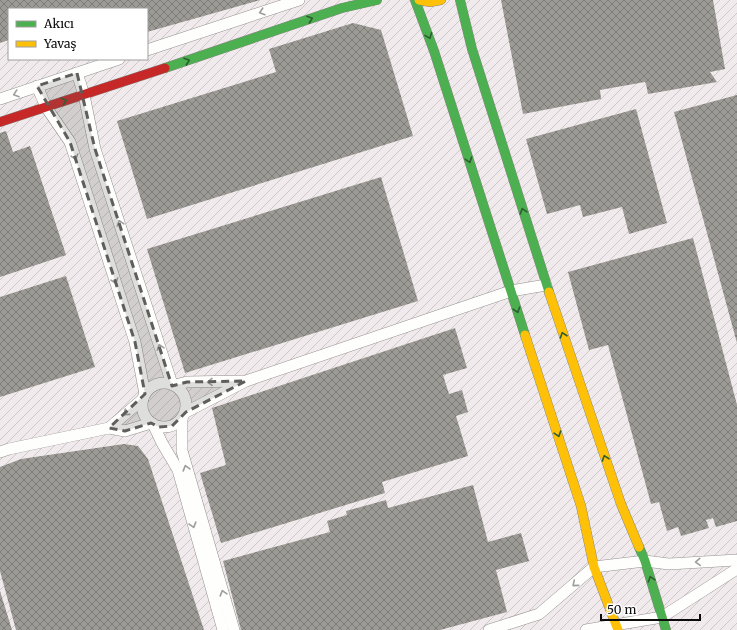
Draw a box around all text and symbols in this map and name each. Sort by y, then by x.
one-way arrow [258,7,265,16]
legend [8,8,148,60]
one-way arrow [307,15,314,24]
text: Akıcı [43,16,74,31]
one-way arrow [424,33,432,40]
text: Yavaş [43,36,76,51]
one-way arrow [184,57,191,65]
one-way arrow [12,89,19,97]
one-way arrow [60,98,67,106]
one-way arrow [70,154,79,161]
one-way arrow [464,156,473,163]
one-way arrow [519,208,528,215]
one-way arrow [116,220,125,227]
one-way arrow [111,277,119,284]
one-way arrow [513,307,521,314]
one-way arrow [559,331,568,338]
one-way arrow [156,343,165,350]
one-way arrow [207,378,213,386]
one-way arrow [123,409,131,416]
one-way arrow [553,430,562,437]
one-way arrow [601,454,610,461]
one-way arrow [183,464,191,471]
one-way arrow [188,521,197,528]
one-way arrow [695,558,701,567]
one-way arrow [647,576,656,583]
one-way arrow [572,579,579,586]
one-way arrow [219,589,228,596]
scale bar [601,596,700,622]
text: 50 m [607,602,636,617]

